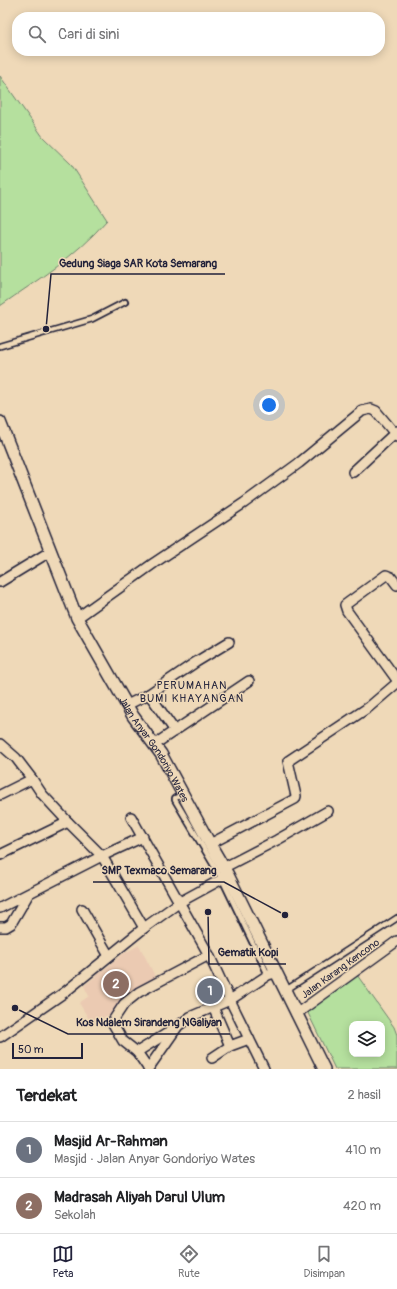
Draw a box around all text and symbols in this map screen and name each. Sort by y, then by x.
search box [12,12,385,56]
icon: search [26,23,48,45]
text: Cari di sini [58,25,119,44]
callout: Gedung Siaga SAR Kota Semarang [51,251,225,274]
text: Gedung Siaga SAR Kota Semarang [59,257,218,270]
your location [259,395,279,415]
district label: PERUMAHAN BUMI KHAYANGAN [140,679,244,705]
street label: Jalan Anyar Gondoriyo Wates [116,695,191,805]
callout: SMP Texmaco Semarang [93,859,224,882]
text: SMP Texmaco Semarang [101,864,217,877]
street label: Jalan Karang Kencono [299,936,382,1001]
callout: Gematik Kopi [209,941,286,964]
text: Gematik Kopi [218,946,278,959]
pin: 2 [103,969,129,999]
pin: 1 [197,976,223,1006]
callout: Kos Ndalem Sirandeng NGaliyan [68,1011,230,1034]
text: Kos Ndalem Sirandeng NGaliyan [76,1016,222,1029]
map controls [349,1021,385,1057]
button: layers [349,1021,385,1057]
scale bar [12,1041,83,1060]
text: 50 m [18,1043,44,1056]
text: Terdekat [16,1085,77,1106]
text: 2 hasil [348,1087,381,1103]
text: Masjid Ar-Rahman [54,1132,168,1151]
text: 1 [26,1142,32,1158]
text: 410 m [345,1142,381,1158]
text: Masjid · Jalan Anyar Gondoriyo Wates [54,1151,255,1167]
text: Madrasah Aliyah Darul Ulum [54,1188,225,1207]
text: 2 [25,1198,33,1214]
text: 420 m [343,1198,381,1214]
text: Sekolah [54,1207,96,1223]
tab: Peta [52,1243,74,1280]
tab: Rute [178,1243,200,1280]
tab: Disimpan [304,1243,345,1280]

